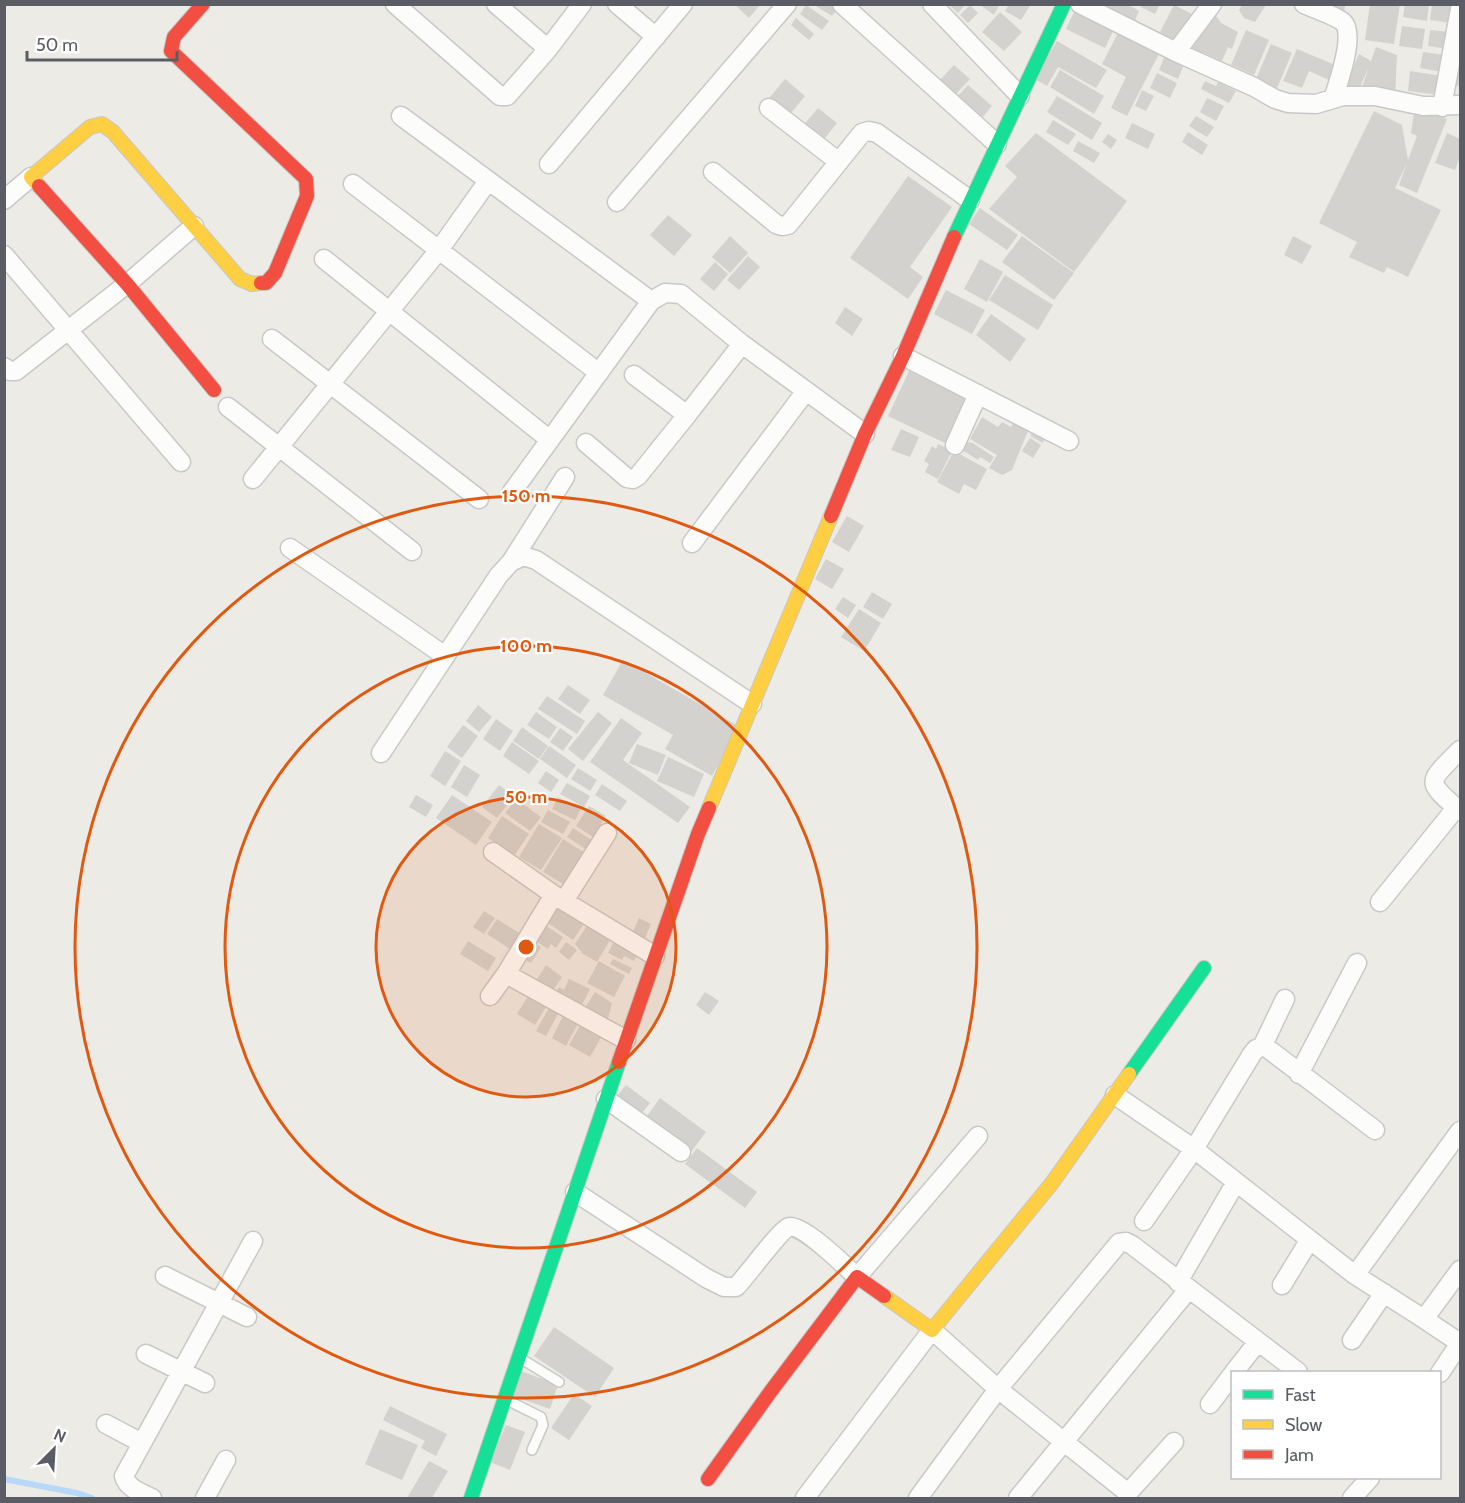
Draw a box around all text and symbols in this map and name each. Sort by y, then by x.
scale bar [27,24,177,62]
text: 50 m [36,34,78,56]
text: 150 m [502,485,550,507]
text: 100 m [500,635,552,657]
text: 50 m [505,786,547,808]
centre of rings [516,937,536,957]
legend [1231,1371,1441,1479]
text: Fast [1285,1384,1316,1406]
text: Slow [1285,1414,1322,1436]
north arrow [24,1419,84,1479]
text: N [51,1425,69,1447]
text: Jam [1284,1444,1314,1466]

